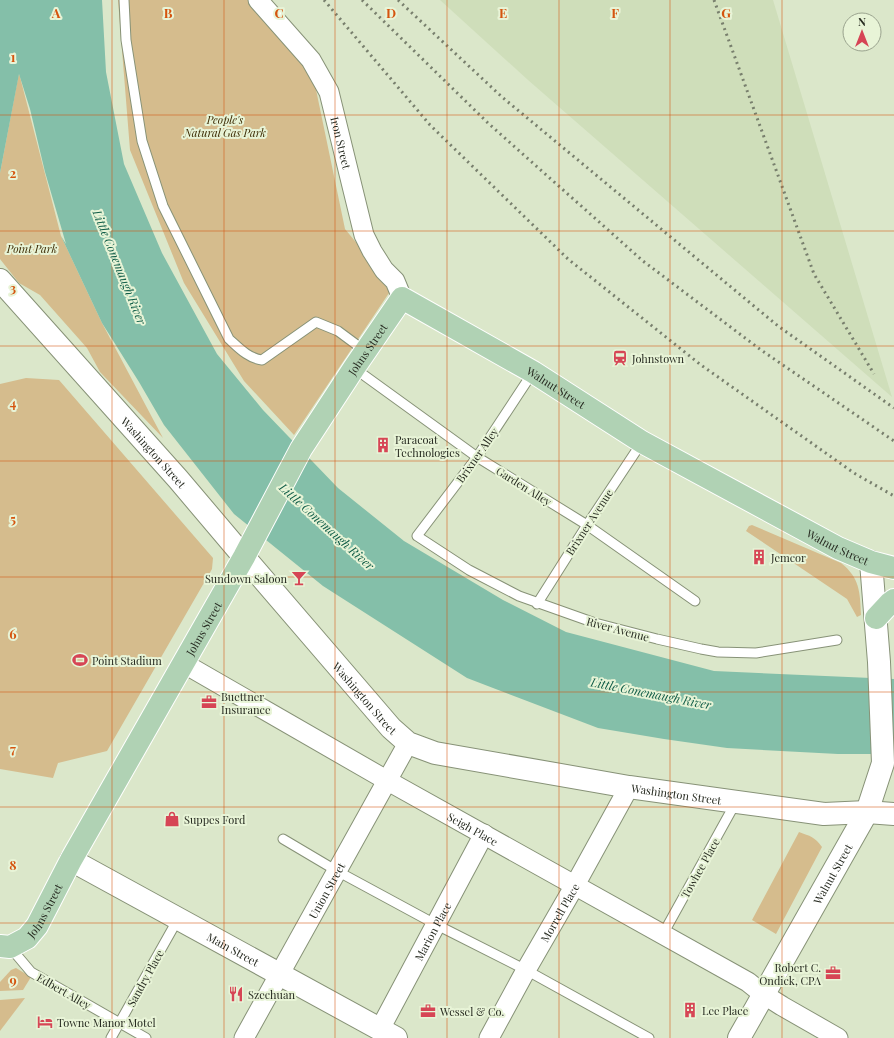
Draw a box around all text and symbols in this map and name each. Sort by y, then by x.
text: A [51,4,61,21]
text: B [164,4,173,21]
text: C [274,4,284,21]
text: D [386,4,396,21]
text: E [499,4,507,21]
text: F [611,4,619,21]
text: G [721,4,731,21]
north arrow [842,12,882,52]
text: N [858,14,866,29]
text: 1 [11,48,16,65]
park label: People's Natural Gas Park [183,112,266,140]
street label: Iron Street [328,115,355,171]
text: 2 [10,164,17,181]
water label: Little Conemaugh River [89,206,151,327]
park label: Point Park [6,241,58,256]
text: 3 [10,279,16,296]
street label: Johns Street [343,320,390,379]
station icon: Johnstown [611,349,629,367]
place label: Johnstown [631,351,685,366]
street label: Walnut Street [523,362,589,411]
text: 4 [10,394,17,411]
street label: Washington Street [118,413,190,491]
street label: Brixner Alley [453,424,502,485]
place label: Paracoat Technologies [395,432,460,460]
building icon: Paracoat Technologies [374,436,392,454]
street label: Garden Alley [493,463,555,509]
water label: Little Conemaugh River [276,479,378,573]
street label: Brixner Avenue [562,486,616,558]
text: 5 [10,510,16,527]
street label: Walnut Street [803,525,871,568]
building icon: Jemcor [750,548,768,566]
place label: Jemcor [770,550,806,565]
bar icon: Sundown Saloon [290,569,308,587]
place label: Sundown Saloon [205,571,287,586]
street label: Johns Street [182,599,225,659]
street label: River Avenue [585,613,652,645]
text: 6 [9,625,17,642]
sports icon: Point Stadium [71,651,89,669]
place label: Point Stadium [92,653,162,668]
street label: Washington Street [329,658,400,737]
water label: Little Conemaugh River [589,673,713,713]
place label: Buettner Insurance [221,689,271,717]
office icon: Buettner Insurance [200,693,218,711]
text: 7 [10,740,16,757]
street label: Washington Street [630,780,722,807]
street label: Seigh Place [445,808,501,849]
shop icon: Suppes Ford [163,810,181,828]
place label: Suppes Ford [184,812,246,827]
street label: Towhee Place [677,835,723,901]
street label: Walnut Street [809,841,855,907]
text: 8 [9,856,17,873]
street label: Union Street [304,859,348,921]
street label: Morrell Place [536,880,582,944]
street label: Johns Street [22,881,65,941]
street label: Marion Place [410,899,454,963]
street label: Main Street [205,929,262,969]
street label: Sandry Place [123,946,167,1009]
place label: Robert C. Ondick, CPA [759,960,821,988]
office icon: Robert C. Ondick, CPA [824,964,842,982]
street label: Edbert Alley [34,970,94,1013]
text: 9 [9,971,17,988]
restaurant icon: Szechuan [227,985,245,1003]
place label: Szechuan [248,987,295,1002]
building icon: Lee Place [681,1001,699,1019]
office icon: Wessel & Co. [419,1002,437,1020]
place label: Lee Place [702,1003,749,1018]
place label: Wessel & Co. [439,1004,505,1019]
hotel icon: Towne Manor Motel [36,1013,54,1031]
place label: Towne Manor Motel [57,1015,156,1030]

